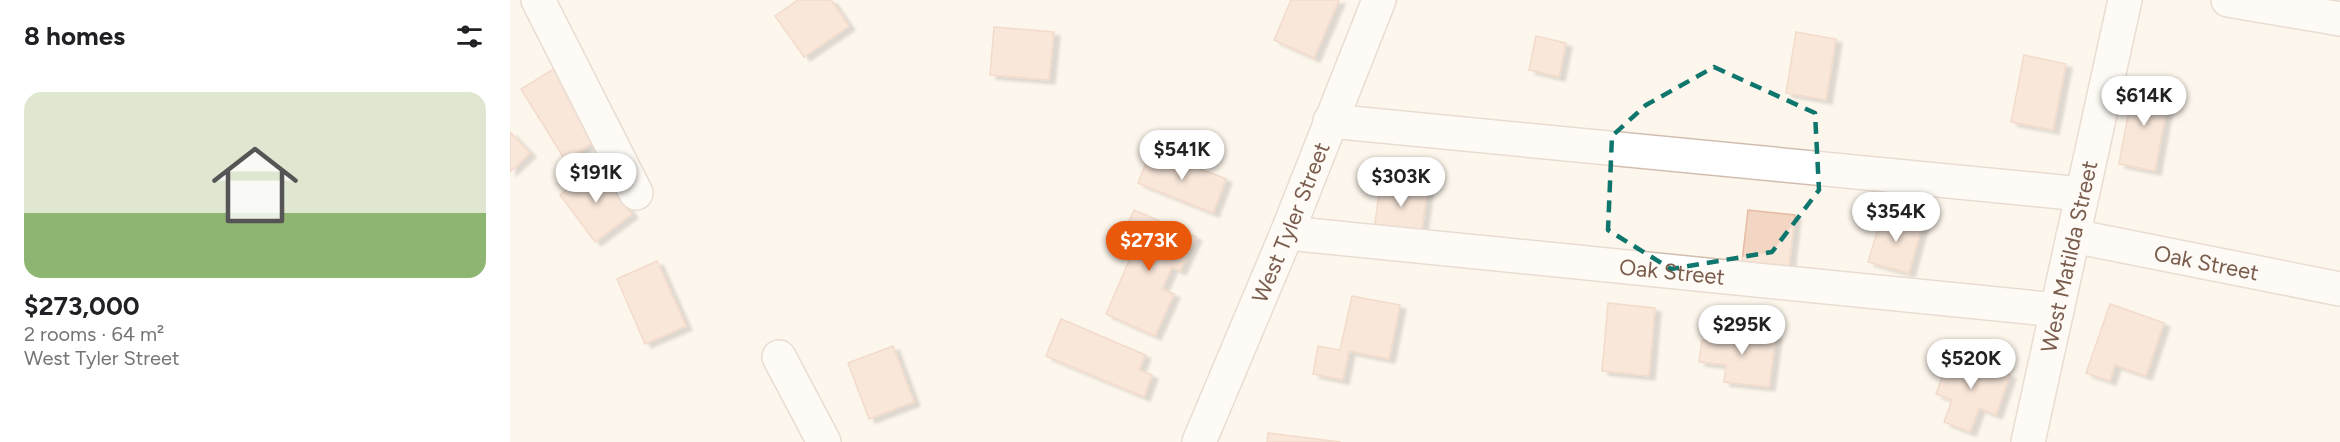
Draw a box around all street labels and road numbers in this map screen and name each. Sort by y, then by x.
street label: West Tyler Street [1246,138,1336,307]
street label: West Matilda Street [2035,158,2103,355]
street label: Oak Street [2152,239,2261,287]
street label: Oak Street [1618,253,1726,291]

